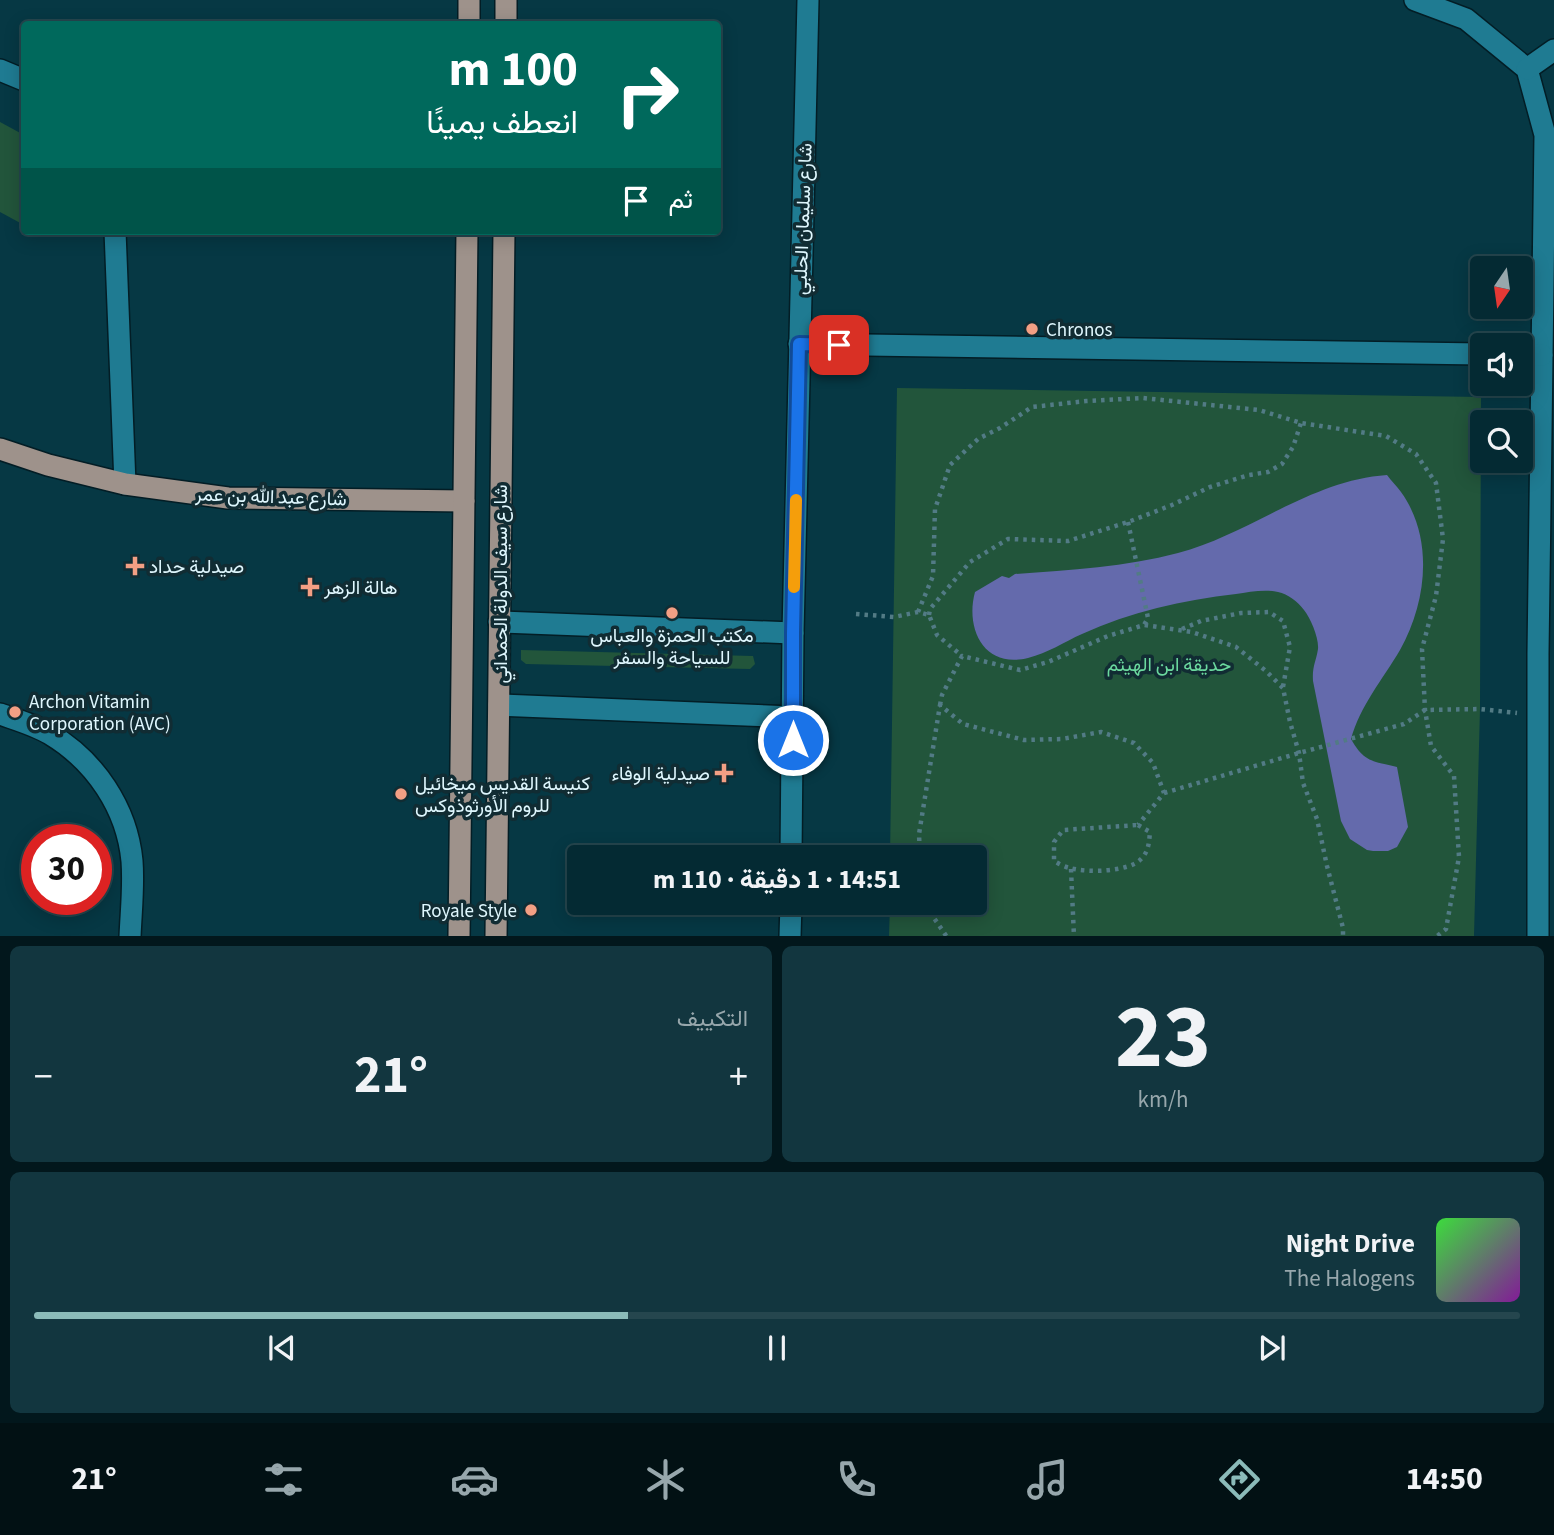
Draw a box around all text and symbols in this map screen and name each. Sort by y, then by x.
text: 100 m [449,35,578,105]
icon: right [602,49,693,140]
text: انعطف يمينًا [426,100,578,146]
street label: شارع سليمان الحلبي [787,143,821,296]
text: ثم [669,181,693,218]
icon: arrive [617,182,655,220]
north arrow [1470,256,1533,318]
map controls [1470,256,1533,473]
pin [809,315,869,375]
place label: Chronos [1046,317,1113,344]
marker: Chronos [1024,321,1040,337]
icon: arrive [820,326,858,364]
button: sound [1470,333,1533,396]
button: search [1470,410,1533,473]
street label: شارع عبد الله بن عمر [194,481,347,514]
street label: شارع سيف الدولة الحمداني [488,485,516,683]
place label: صيدلية حداد [149,554,244,581]
marker: صيدلية حداد [127,558,143,574]
place label: هالة الزهر [323,575,398,602]
marker: هالة الزهر [302,579,318,595]
marker: مكتب الحمزة والعباس للسياحة والسفر [664,605,680,621]
place label: مكتب الحمزة والعباس للسياحة والسفر [590,623,754,672]
park label: حديقة ابن الهيثم [1107,652,1231,679]
place label: Archon Vitamin Corporation (AVC) [29,689,171,738]
position arrow [756,703,830,777]
marker: Archon Vitamin Corporation (AVC) [7,704,23,720]
place label: صيدلية الوفاء [611,761,710,788]
marker: صيدلية الوفاء [716,765,732,781]
place label: كنيسة القديس ميخائيل للروم الأورثوذوكس [415,771,590,820]
marker: كنيسة القديس ميخائيل للروم الأورثوذوكس [393,786,409,802]
speed limit sign: 30 [21,824,112,915]
text: 14:51 · 1 دقيقة · 110 m [653,861,901,898]
place label: Royale Style [421,898,517,925]
marker: Royale Style [523,902,539,918]
text: 23 [1115,973,1211,1102]
text: التكييف [677,1002,748,1035]
text: 21° [354,1039,428,1113]
text: − [34,1050,53,1104]
text: + [729,1050,748,1104]
text: km/h [1138,1083,1189,1116]
text: Night Drive [1286,1225,1415,1262]
text: The Halogens [1284,1262,1415,1295]
icon: previous [263,1329,301,1367]
icon: pause [758,1329,796,1367]
icon: next [1253,1329,1291,1367]
icon: filters [259,1455,308,1504]
icon: car [450,1455,499,1504]
icon: climate [641,1455,690,1504]
icon: phone [832,1455,881,1504]
icon: music [1023,1455,1072,1504]
icon: directions [1215,1455,1264,1504]
text: 21° [71,1456,117,1502]
text: 14:50 [1406,1456,1483,1502]

